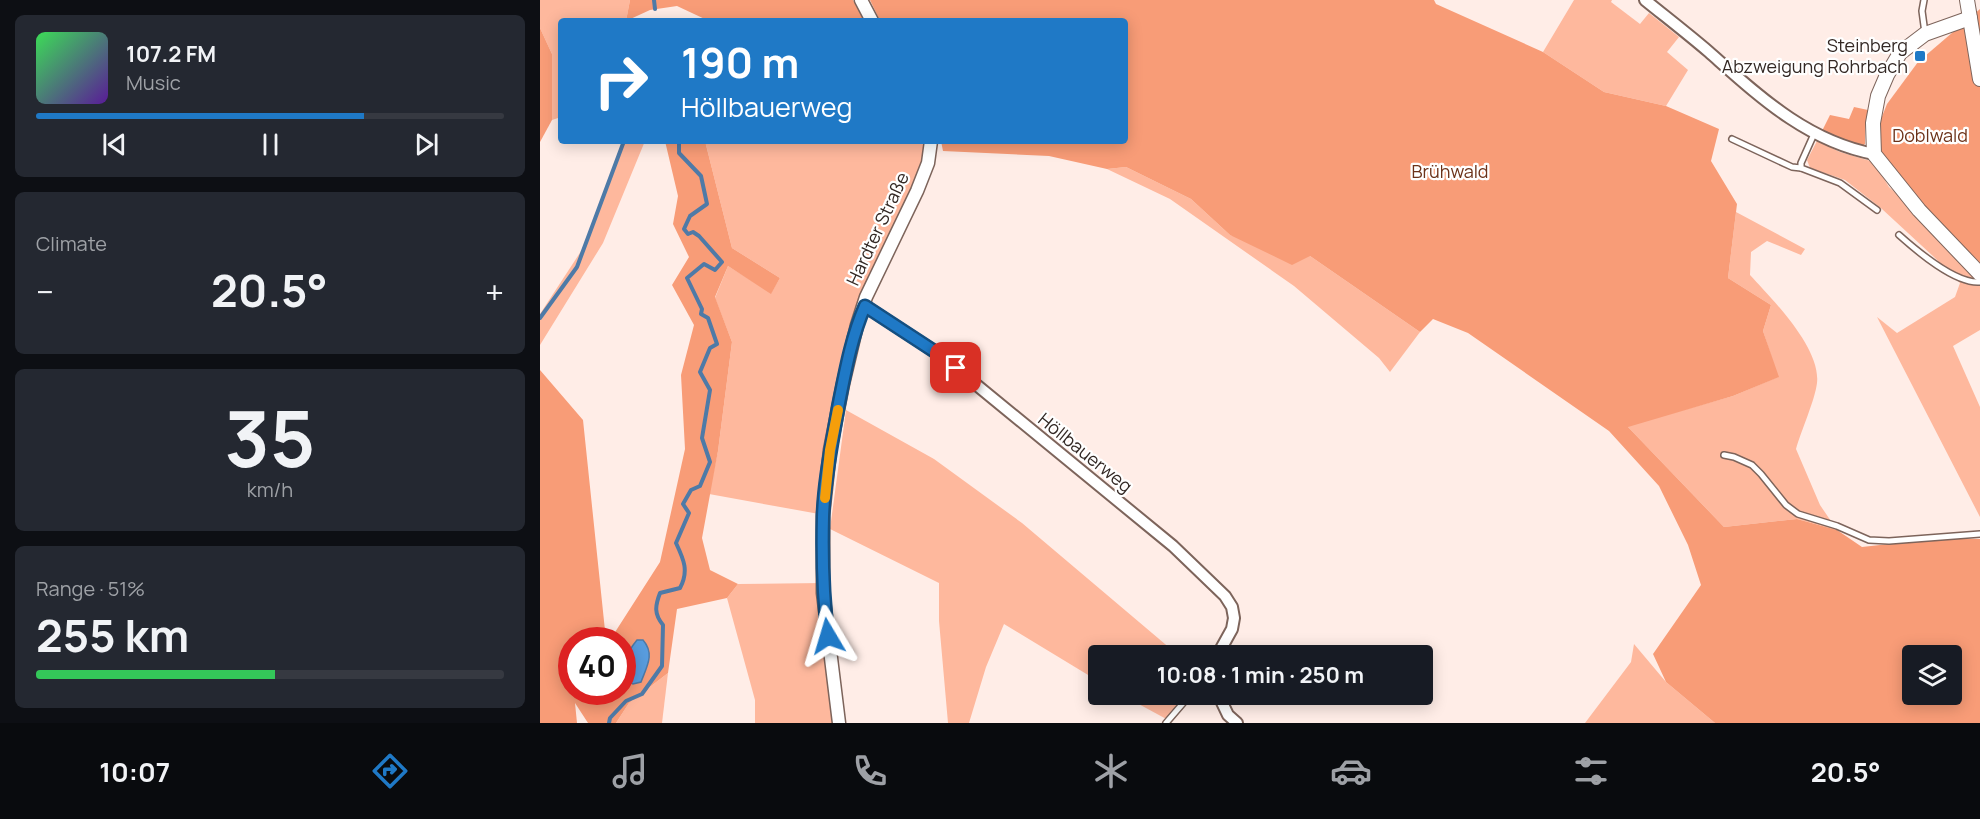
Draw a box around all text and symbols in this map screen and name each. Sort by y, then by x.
text: 190 m [681,33,799,91]
place label: Steinberg Abzweigung Rohrbach [1722,33,1908,78]
text: 107.2 FM [126,39,216,69]
icon: right [582,42,660,120]
marker: Steinberg Abzweigung Rohrbach [1913,49,1927,63]
text: Music [126,69,181,96]
text: Höllbauerweg [681,88,853,125]
park label: Doblwald [1892,123,1968,147]
icon: previous [98,128,131,161]
icon: pause [254,128,287,161]
icon: next [410,128,443,161]
park label: Brühwald [1411,159,1489,183]
street label: Hardter Straße [840,168,914,289]
text: Climate [36,230,107,257]
text: 20.5° [211,259,328,321]
text: − [36,269,54,314]
text: + [485,269,504,314]
pin [930,342,981,393]
icon: arrive [939,351,972,384]
text: 35 [224,384,316,490]
street label: Höllbauerweg [1034,407,1138,498]
text: km/h [247,476,293,503]
text: Range · 51% [36,575,145,602]
text: 255 km [36,604,189,666]
position arrow [796,604,860,668]
speed limit sign: 40 [558,627,636,705]
map controls [1902,645,1962,705]
button: layers [1902,645,1962,705]
text: 10:08 · 1 min · 250 m [1157,660,1364,690]
icon: directions [369,750,411,792]
icon: music [609,750,651,792]
icon: phone [849,750,891,792]
icon: climate [1090,750,1132,792]
icon: car [1330,750,1372,792]
icon: filters [1570,750,1612,792]
text: 10:07 [99,753,170,790]
text: 20.5° [1811,753,1881,790]

